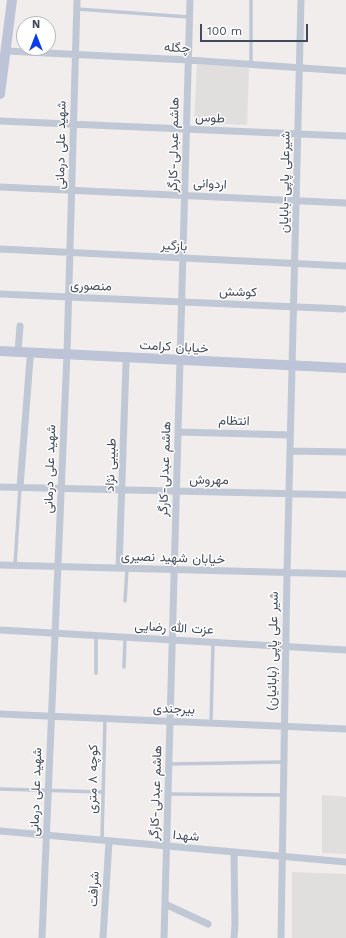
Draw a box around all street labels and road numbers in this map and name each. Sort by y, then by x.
street label: چگله [163,40,191,56]
street label: هاشم عبدلی-کارگر [165,97,183,193]
street label: شهید علی درمانی [52,101,70,189]
street label: طوس [195,109,225,127]
street label: شیرعلی پاپی-بابایان [276,131,294,233]
street label: اردوانی [193,175,227,193]
street label: بازگیر [160,238,188,254]
street label: منصوری [70,277,112,295]
street label: کوشش [219,284,257,300]
street label: خیابان کرامت [139,337,209,357]
street label: انتظام [218,413,250,429]
street label: هاشم عبدلی-کارگر [156,421,174,517]
street label: شهید علی درمانی [41,424,59,514]
street label: طبیبی نژاد [102,438,120,492]
street label: مهروش [189,472,229,488]
street label: خیابان شهید نصیری [121,548,225,568]
street label: شیر علی پاپی (بابائیان) [264,591,282,711]
street label: عزت الله رضایی [134,618,214,638]
street label: بیرجندی [153,700,195,718]
street label: کوچه ۸ متری [85,744,101,814]
street label: هاشم عبدلی-کارگر [147,745,165,841]
street label: شهید علی درمانی [27,747,45,837]
street label: شهدا [172,827,200,845]
street label: شرافت [85,871,103,907]

